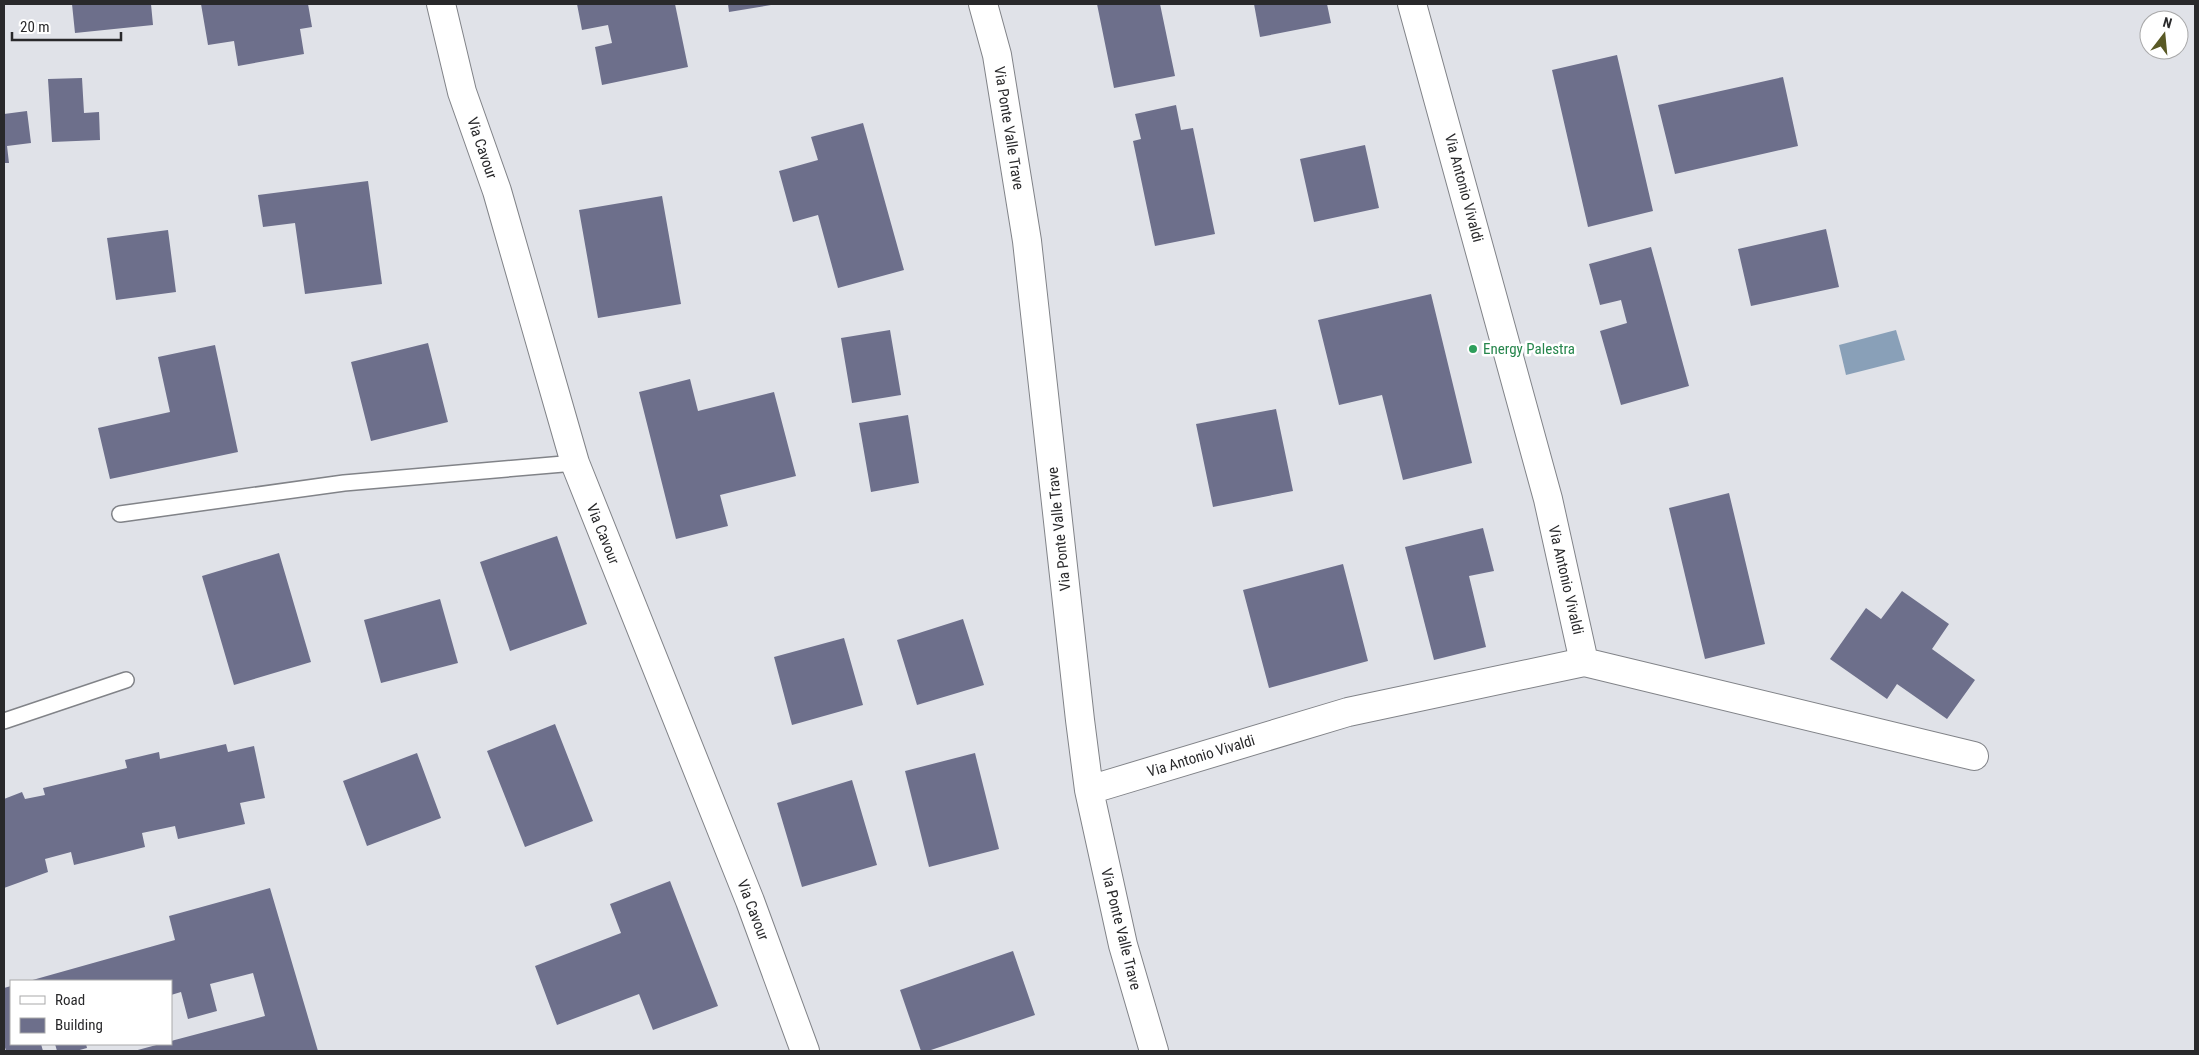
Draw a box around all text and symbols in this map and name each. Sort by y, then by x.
scale bar [12,10,121,42]
north arrow [2139,10,2189,60]
text: N [2161,14,2174,31]
text: 20 m [20,18,50,36]
street label: Via Ponte Valle Trave [990,65,1028,191]
street label: Via Cavour [463,115,501,181]
street label: Via Antonio Vivaldi [1441,132,1487,244]
place label: Energy Palestra [1483,340,1575,358]
marker: Energy Palestra [1467,343,1479,355]
street label: Via Ponte Valle Trave [1044,466,1074,592]
street label: Via Cavour [583,501,623,567]
street label: Via Antonio Vivaldi [1545,524,1587,636]
street label: Via Antonio Vivaldi [1145,731,1257,781]
street label: Via Ponte Valle Trave [1097,866,1145,992]
street label: Via Cavour [733,877,773,943]
legend [10,980,172,1045]
text: Road [55,991,85,1009]
text: Building [55,1016,103,1034]

